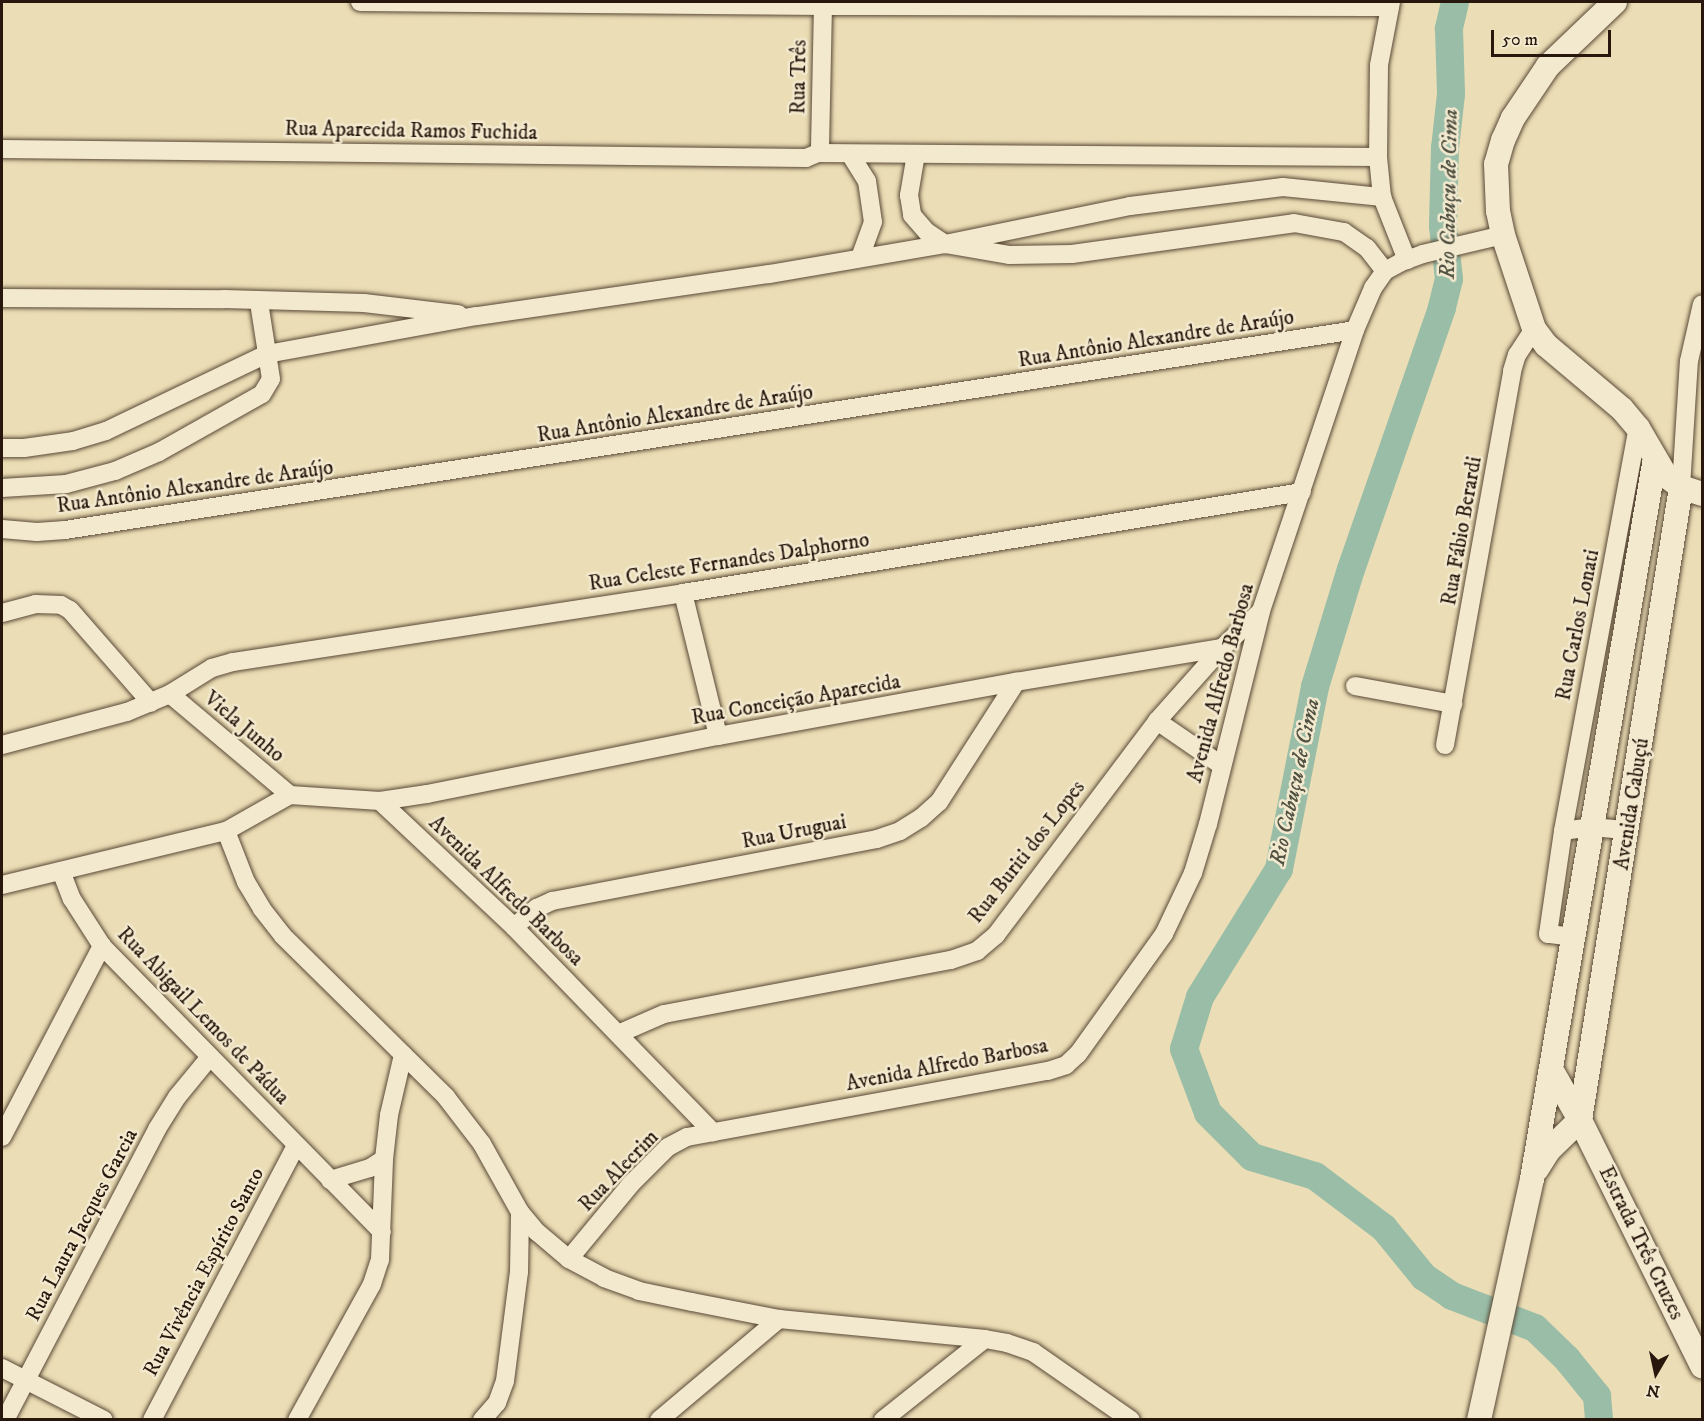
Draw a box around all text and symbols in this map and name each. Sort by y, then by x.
scale bar [1494,18,1614,56]
text: 50 m [1502,29,1538,51]
street label: Rua Três [786,39,812,115]
water label: Rio Cabuçu de Cima [1434,109,1464,279]
street label: Rua Aparecida Ramos Fuchida [284,116,538,146]
street label: Rua Antônio Alexandre de Araújo [1016,305,1296,373]
street label: Rua Antônio Alexandre de Araújo [535,380,815,448]
street label: Rua Fábio Berardi [1436,454,1488,608]
street label: Rua Antônio Alexandre de Araújo [55,455,335,519]
street label: Rua Celeste Fernandes Dalphorno [587,527,871,597]
street label: Rua Carlos Lonati [1551,547,1605,703]
street label: Avenida Alfredo Barbosa [1182,581,1260,785]
street label: Rua Conceição Aparecida [690,669,902,731]
street label: Viela Junho [199,686,289,768]
water label: Rio Cabuçu de Cima [1264,696,1326,868]
street label: Avenida Cabuçú [1609,736,1655,872]
street label: Rua Buriti dos Lopes [963,775,1091,929]
street label: Rua Uruguai [740,810,848,854]
street label: Avenida Alfredo Barbosa [423,811,589,971]
street label: Rua Abigail Lemos de Pádua [112,922,294,1110]
street label: Avenida Alfredo Barbosa [844,1033,1050,1097]
street label: Rua Laura Jacques Garcia [21,1124,143,1326]
street label: Rua Alecrim [574,1125,664,1217]
street label: Estrada Três Cruzes [1593,1162,1689,1324]
street label: Rua Vivência Espírito Santo [138,1163,270,1381]
north arrow [1626,1343,1686,1403]
text: N [1645,1380,1661,1402]

